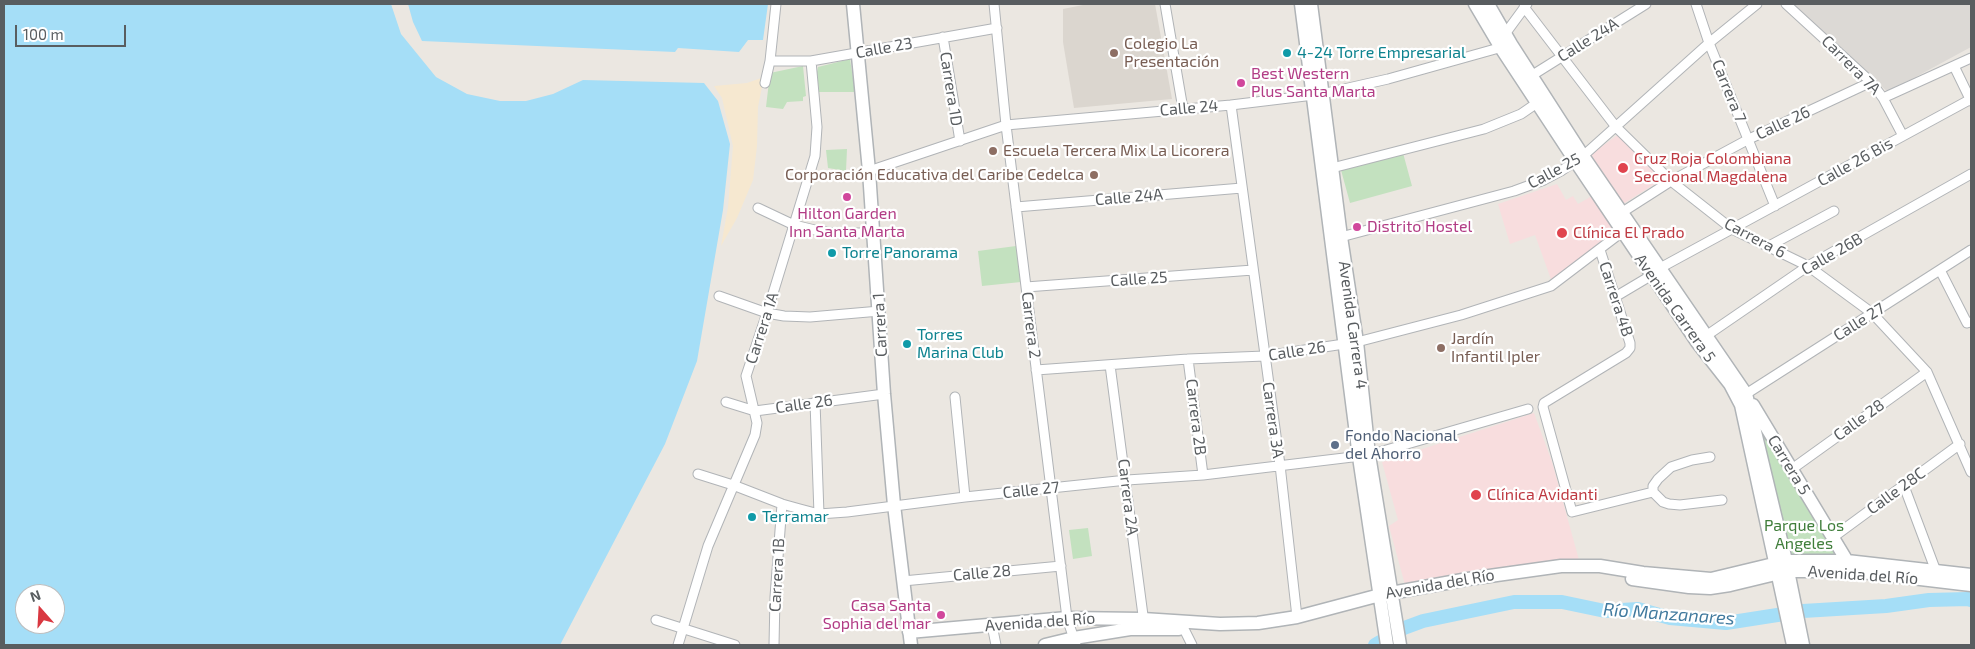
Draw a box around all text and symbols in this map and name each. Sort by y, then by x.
street label: Calle 24A [1554,14,1622,66]
scale bar [18,15,129,47]
text: 100 m [23,25,64,43]
street label: Carrera 7A [1818,32,1884,98]
street label: Calle 23 [854,34,914,62]
place label: Colegio La Presentación [1124,34,1219,72]
place label: 4-24 Torre Empresarial [1297,43,1466,63]
marker: Colegio La Presentación [1108,47,1120,59]
marker: 4-24 Torre Empresarial [1281,47,1293,59]
street label: Carrera 1D [936,51,966,127]
street label: Carrera 7 [1708,57,1750,125]
place label: Best Western Plus Santa Marta [1251,64,1376,102]
marker: Best Western Plus Santa Marta [1235,77,1247,89]
street label: Calle 24 [1159,96,1219,120]
street label: Calle 26 [1753,102,1813,144]
street label: Calle 26 Bis [1814,133,1896,191]
place label: Escuela Tercera Mix La Licorera [1003,141,1230,161]
marker: Escuela Tercera Mix La Licorera [987,145,999,157]
street label: Calle 25 [1524,149,1584,193]
place label: Cruz Roja Colombiana Seccional Magdalena [1634,149,1792,187]
marker: Cruz Roja Colombiana Seccional Magdalena [1616,161,1630,175]
place label: Corporación Educativa del Caribe Cedelca [785,165,1084,185]
marker: Corporación Educativa del Caribe Cedelca [1088,169,1100,181]
street label: Calle 24A [1094,184,1164,210]
marker: Hilton Garden Inn Santa Marta [841,191,853,203]
place label: Hilton Garden Inn Santa Marta [789,204,905,242]
street label: Carrera 6 [1721,214,1789,262]
place label: Distrito Hostel [1367,217,1472,237]
marker: Distrito Hostel [1351,221,1363,233]
place label: Clínica El Prado [1573,223,1684,243]
marker: Clínica El Prado [1555,226,1569,240]
street label: Calle 26B [1798,229,1866,279]
place label: Torre Panorama [842,243,958,263]
marker: Torre Panorama [826,247,838,259]
street label: Avenida Carrera 5 [1630,250,1720,366]
street label: Carrera 4B [1595,259,1637,339]
street label: Avenida Carrera 4 [1335,260,1371,390]
street label: Calle 25 [1110,267,1168,291]
street label: Carrera 1A [741,290,783,366]
street label: Carrera 2 [1017,291,1045,359]
street label: Carrera 1 [869,292,891,358]
street label: Calle 27 [1830,299,1888,345]
place label: Torres Marina Club [917,325,1004,363]
place label: Jardín Infantil Ipler [1451,329,1540,367]
street label: Calle 26 [1267,337,1327,365]
marker: Torres Marina Club [901,338,913,350]
marker: Jardín Infantil Ipler [1435,342,1447,354]
street label: Carrera 2B [1182,378,1210,456]
street label: Carrera 3A [1258,381,1288,459]
street label: Calle 26 [774,390,834,418]
street label: Calle 28 [1830,395,1888,445]
place label: Fondo Nacional del Ahorro [1345,426,1457,464]
street label: Carrera 5 [1764,432,1814,498]
marker: Fondo Nacional del Ahorro [1329,439,1341,451]
street label: Carrera 2A [1114,458,1142,536]
street label: Calle 28C [1863,463,1929,519]
street label: Calle 27 [1002,477,1060,503]
place label: Clínica Avidanti [1487,485,1598,505]
marker: Clínica Avidanti [1469,488,1483,502]
place label: Terramar [762,507,829,527]
marker: Terramar [746,511,758,523]
park label: Parque Los Angeles [1764,516,1844,554]
street label: Carrera 1B [765,537,789,613]
street label: Calle 28 [952,561,1012,585]
street label: Avenida del Río [1807,562,1919,588]
street label: Avenida del Río [1384,565,1496,603]
north arrow [15,584,65,634]
text: N [28,586,43,605]
place label: Casa Santa Sophia del mar [823,596,931,634]
water label: Río Manzanares [1602,599,1736,629]
marker: Casa Santa Sophia del mar [935,609,947,621]
street label: Avenida del Río [984,609,1096,635]

